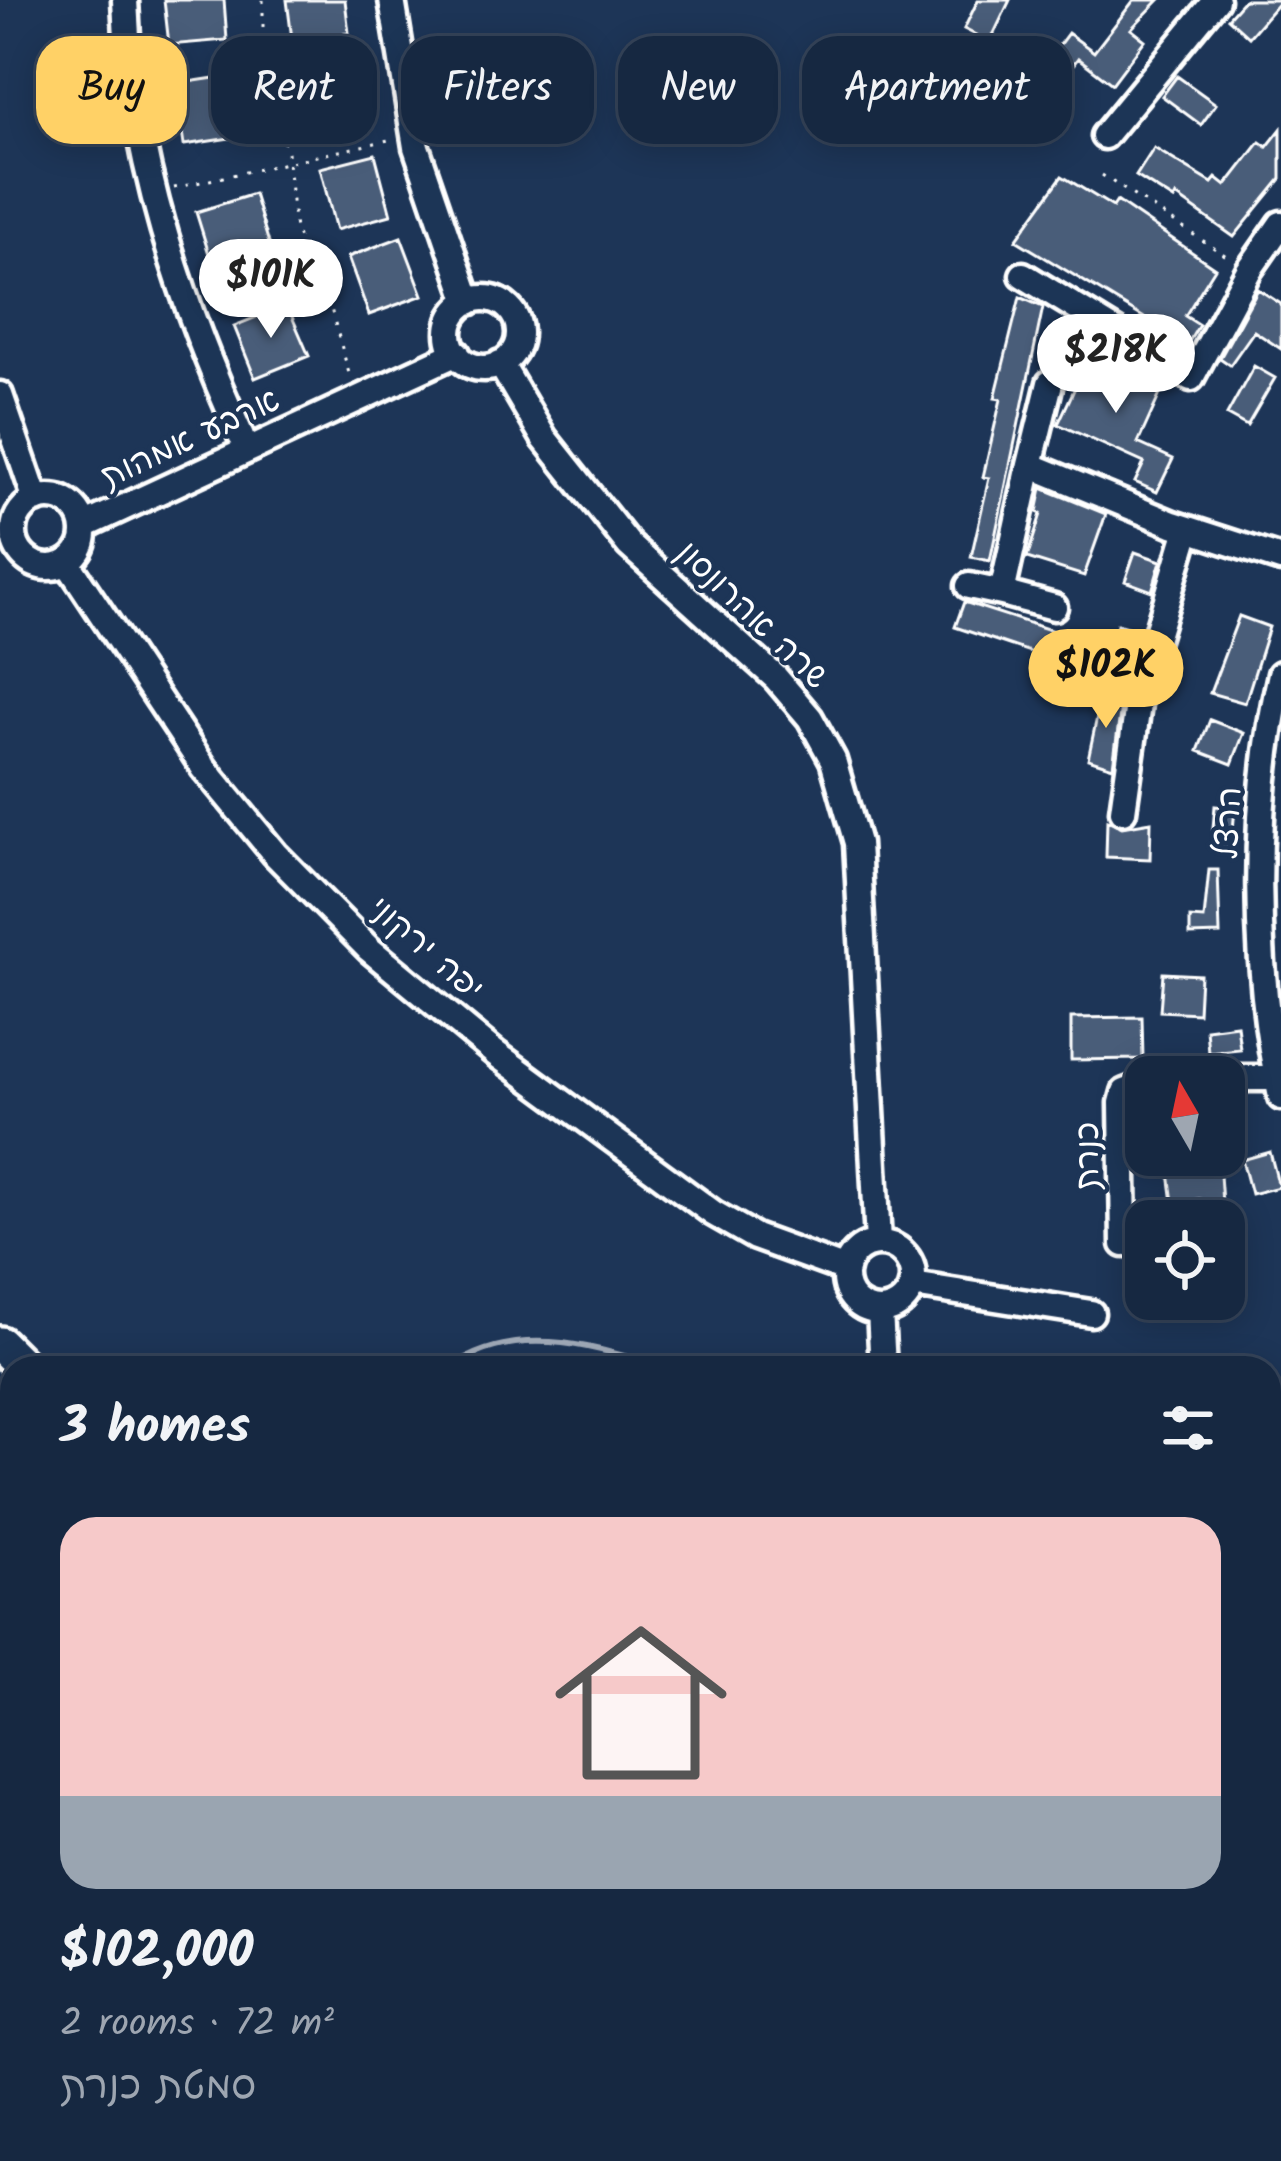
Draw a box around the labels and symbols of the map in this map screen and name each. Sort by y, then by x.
pin: $101K [187,239,355,341]
pin: $218K [1032,314,1200,416]
street label: ארבע אמהות [92,375,290,505]
street label: שרה אהרונסון [662,529,840,703]
pin: $102K [1022,629,1190,731]
street label: הרצל [1202,785,1258,861]
street label: יפה ירקוני [355,885,495,1015]
north arrow [1125,1056,1245,1176]
street label: כנרת [1063,1122,1116,1190]

